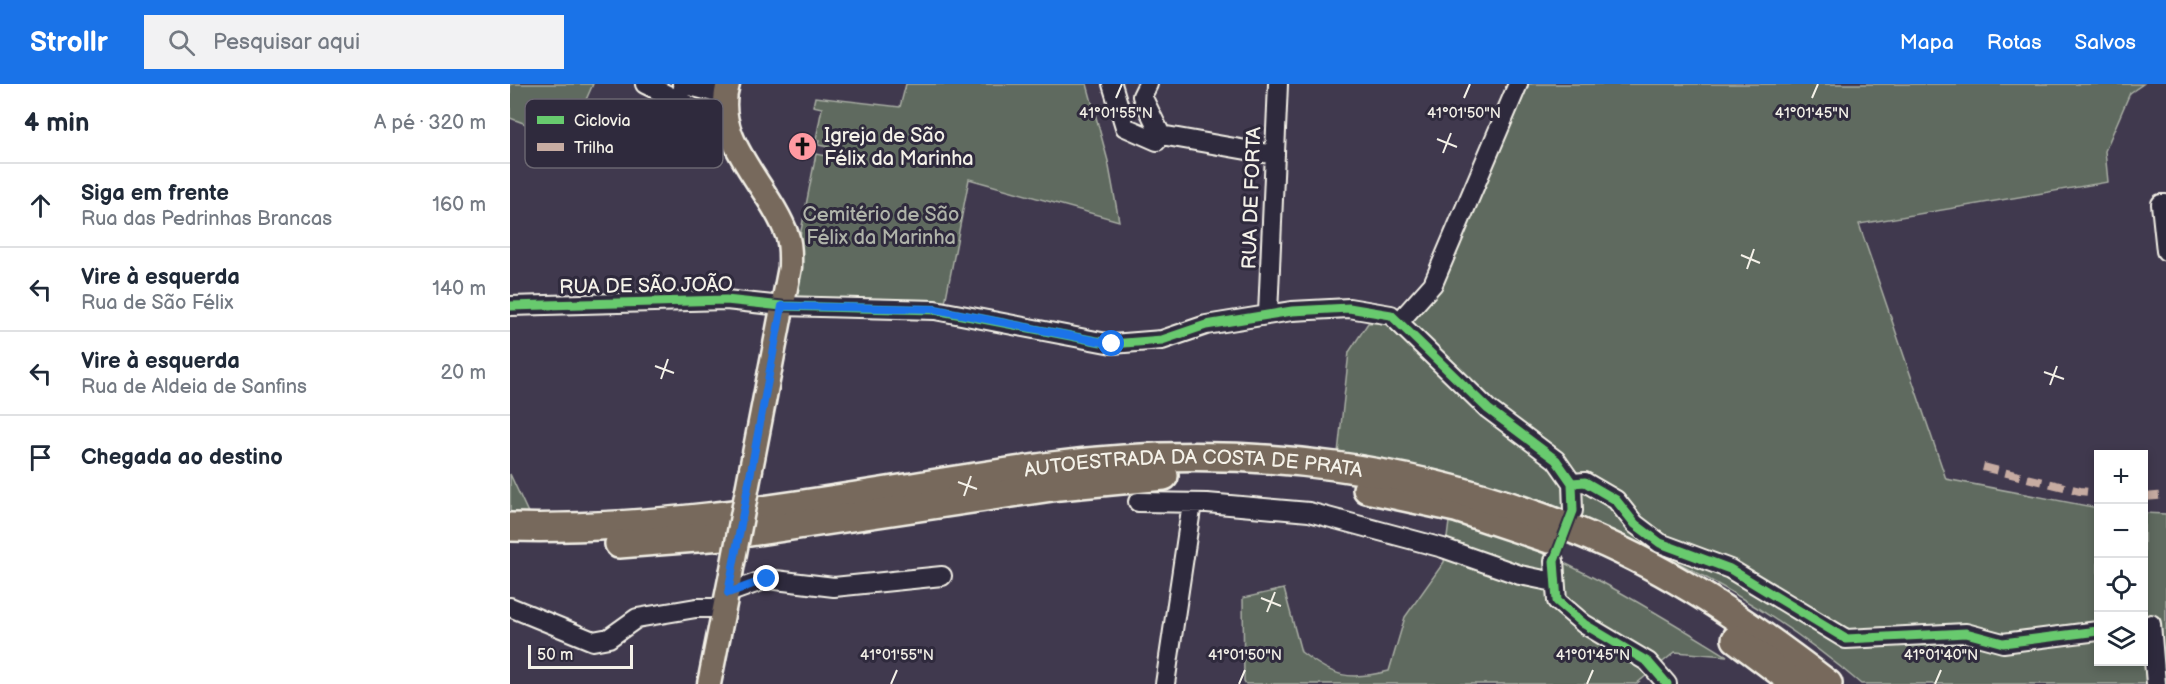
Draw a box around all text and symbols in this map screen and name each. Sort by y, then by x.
search box [144,15,564,69]
text: Strollr [30,26,108,59]
icon: search [165,26,198,59]
text: Pesquisar aqui [213,29,360,56]
text: Mapa [1900,30,1954,55]
text: Rotas [1987,30,2042,55]
text: Salvos [2075,30,2136,55]
legend [525,99,723,168]
text: 41°01'55"N [1079,104,1153,123]
text: 41°01'50"N [1427,104,1501,123]
text: 41°01'45"N [1775,104,1849,123]
text: 4 min [24,108,89,139]
text: A pé · 320 m [374,111,486,135]
text: Ciclovia [574,112,631,131]
place label: Igreja de São Félix da Marinha [824,124,974,171]
street label: RUA DE FORTA [1238,126,1267,270]
church icon: Igreja de São Félix da Marinha [787,130,819,162]
text: Trilha [574,139,614,158]
text: Siga em frente [81,180,229,207]
icon: ahead [24,189,57,222]
text: 160 m [432,193,486,217]
park label: Cemitério de São Félix da Marinha [803,203,959,250]
text: Rua das Pedrinhas Brancas [81,207,332,231]
text: Vire à esquerda [81,264,240,291]
street label: RUA DE SÃO JOÃO [559,272,733,300]
icon: left [24,273,57,306]
text: 140 m [432,277,486,301]
text: Rua de São Félix [81,291,234,315]
route start [1098,330,1124,356]
text: Vire à esquerda [81,348,240,375]
icon: left [24,357,57,390]
text: 20 m [441,361,486,385]
text: Rua de Aldeia de Sanfins [81,375,307,399]
icon: arrive [24,441,57,474]
text: Chegada ao destino [81,444,283,471]
street label: AUTOESTRADA DA COSTA DE PRATA [1022,446,1365,483]
map controls [2094,450,2148,666]
button: + [2094,450,2148,504]
button: − [2094,504,2148,558]
button: locate [2094,558,2148,612]
route end [753,565,779,591]
button: layers [2094,612,2148,666]
scale bar [528,642,633,670]
text: 50 m [537,646,573,665]
text: 41°01'55"N [860,646,934,665]
text: 41°01'50"N [1208,646,1282,665]
text: 41°01'45"N [1556,646,1630,665]
text: 41°01'40"N [1904,646,1978,665]

